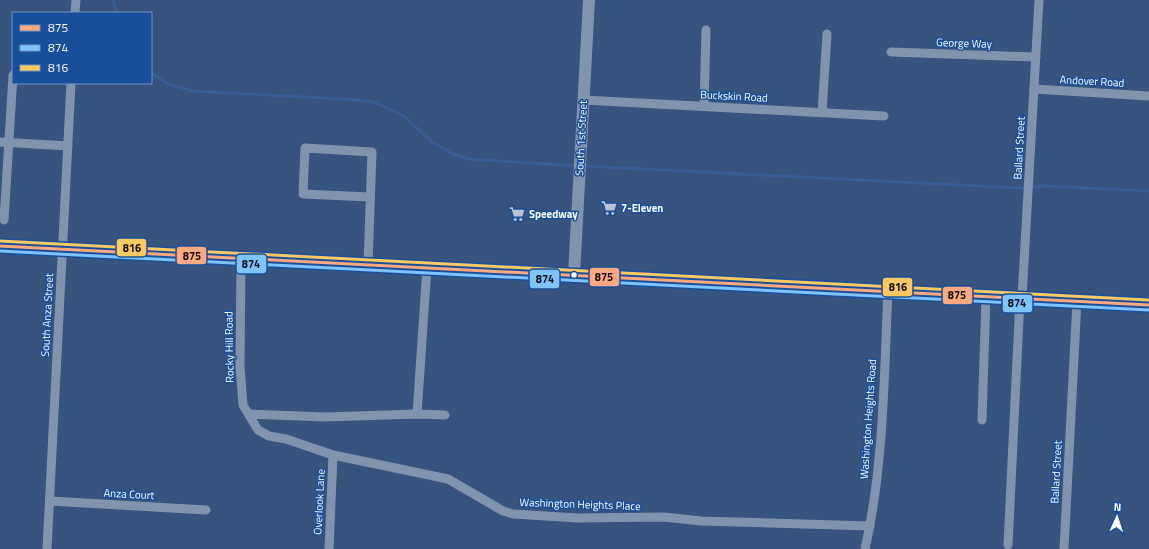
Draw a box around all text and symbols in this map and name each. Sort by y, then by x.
legend [12,12,152,84]
text: 875 [48,18,68,37]
street label: George Way [936,34,993,52]
text: 874 [48,38,68,57]
text: 816 [48,58,68,77]
street label: Andover Road [1059,71,1125,91]
street label: Buckskin Road [700,86,768,106]
street label: South 1st Street [571,100,591,176]
street label: Ballard Street [1009,116,1029,180]
supermarket icon: 7-Eleven [600,199,618,217]
place label: 7-Eleven [621,200,663,216]
supermarket icon: Speedway [508,205,526,223]
place label: Speedway [529,206,578,222]
line badge: 816 [116,238,147,257]
text: 816 [123,240,141,256]
line badge: 875 [176,246,207,265]
text: 875 [183,248,201,264]
line badge: 874 [236,254,267,274]
text: 874 [242,256,260,272]
line badge: 875 [589,267,620,287]
line badge: 874 [529,269,560,289]
text: 875 [595,269,613,285]
unlabelled marker [569,270,579,280]
text: 874 [536,271,554,287]
street label: South Anza Street [37,273,57,357]
line badge: 816 [882,277,913,297]
text: 816 [889,279,907,295]
line badge: 875 [942,286,973,305]
text: 875 [948,287,966,303]
line badge: 874 [1002,294,1033,313]
text: 874 [1008,295,1026,311]
street label: Rocky Hill Road [220,311,238,383]
street label: Washington Heights Road [856,358,880,479]
street label: Ballard Street [1046,440,1066,504]
street label: Overlook Lane [309,468,329,535]
street label: Anza Court [103,485,155,503]
street label: Washington Heights Place [519,494,641,514]
north arrow [1097,497,1137,537]
text: N [1113,499,1122,515]

